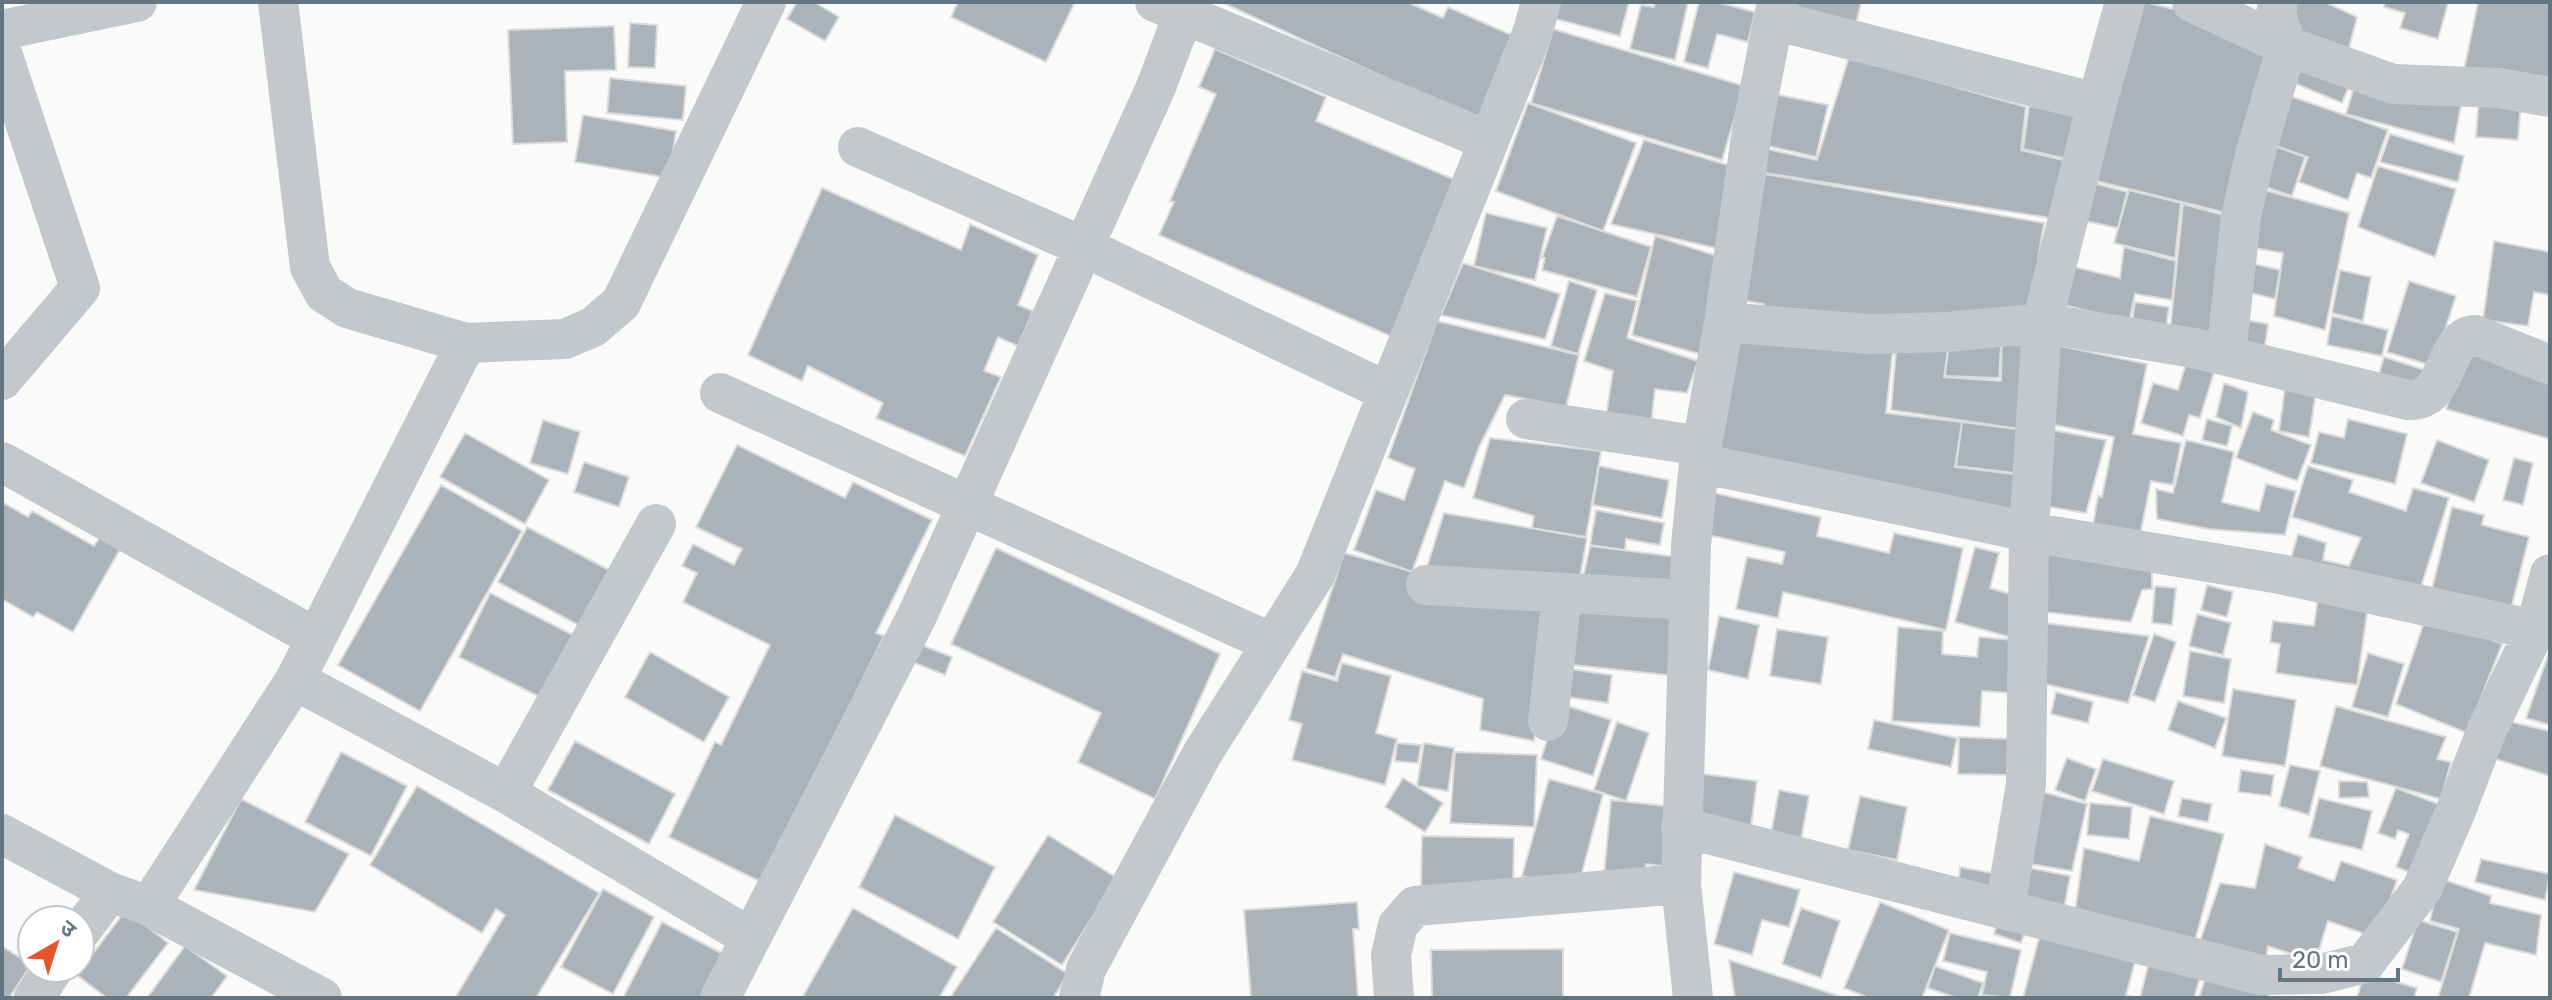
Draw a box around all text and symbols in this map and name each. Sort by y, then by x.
north arrow [16,904,96,984]
text: उ [55,914,83,944]
scale bar [2280,932,2398,982]
text: 20 m [2292,946,2349,974]

